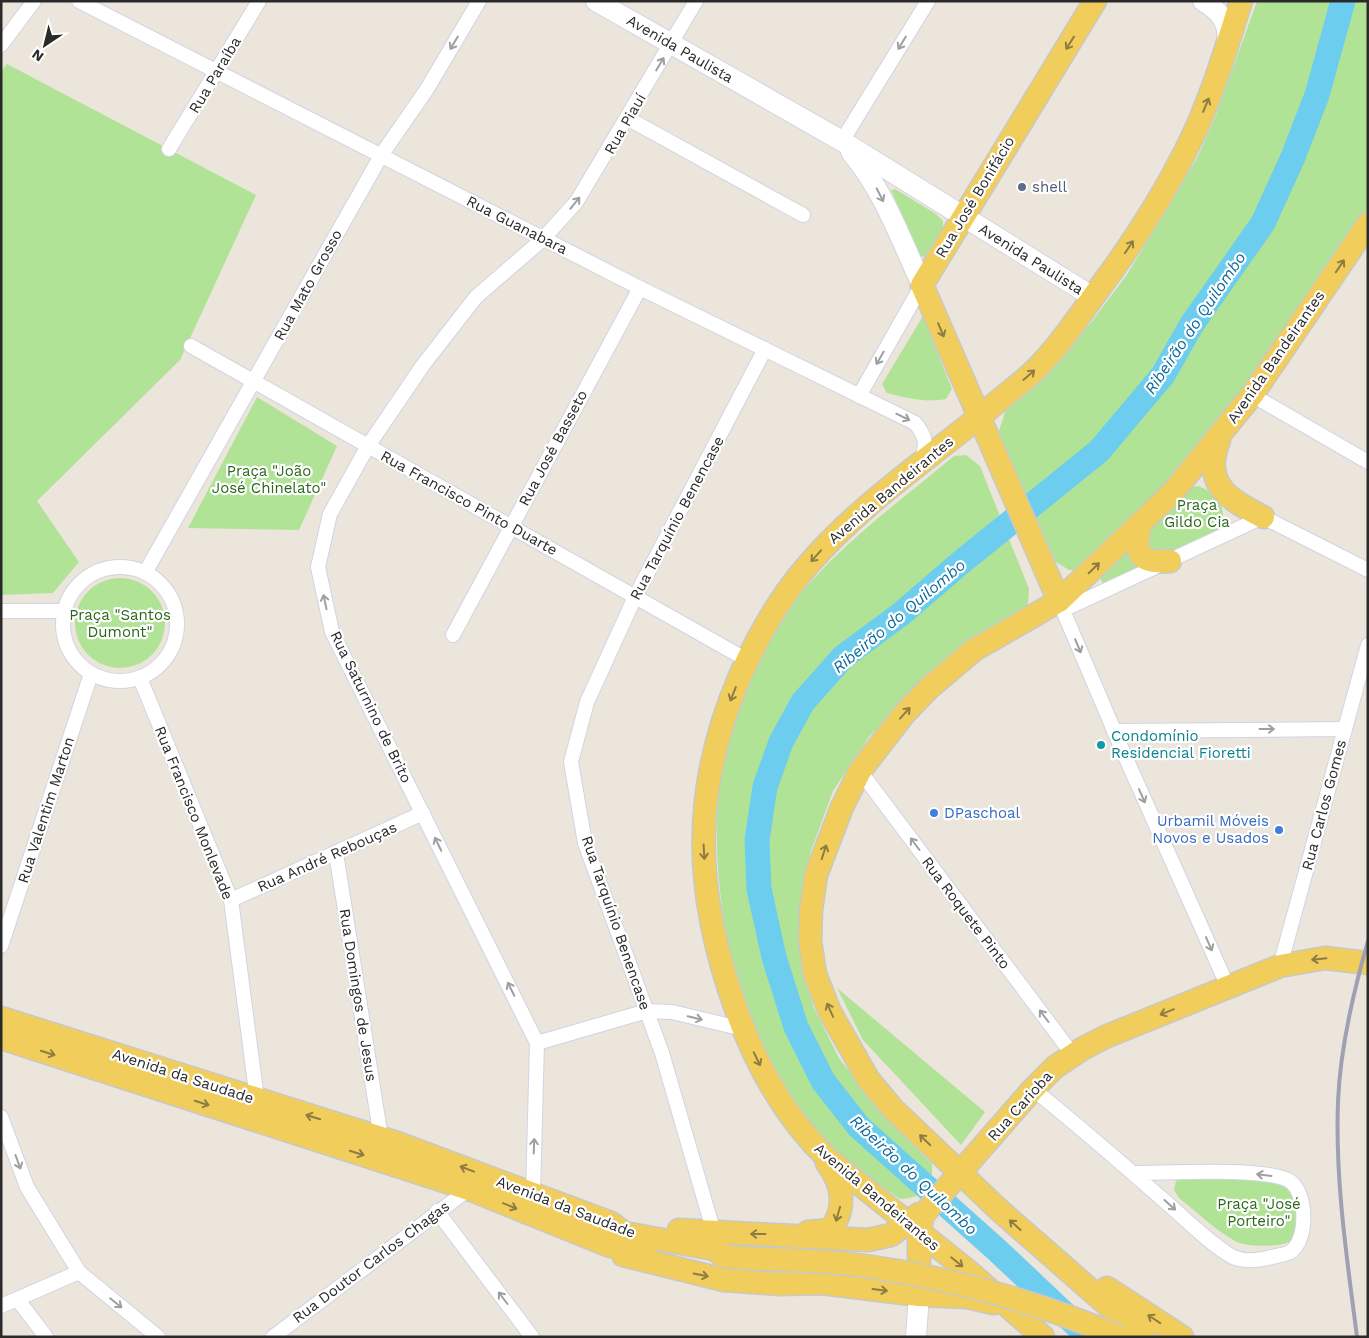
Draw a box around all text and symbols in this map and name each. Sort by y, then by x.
street label: Avenida Paulista [624,11,737,87]
north arrow [20,20,70,70]
street label: Rua Paraíba [185,33,245,117]
one-way arrow [897,35,907,49]
one-way arrow [1064,35,1074,49]
one-way arrow [448,36,458,50]
text: N [29,46,46,65]
one-way arrow [655,58,665,72]
street label: Rua Piauí [600,90,650,158]
one-way arrow [1201,98,1211,113]
street label: Rua José Bonifácio [932,133,1018,261]
place label: shell [1032,178,1067,196]
marker: shell [1016,181,1028,193]
one-way arrow [876,187,885,202]
street label: Rua Guanabara [463,192,571,258]
one-way arrow [570,196,581,209]
street label: Avenida Paulista [975,220,1087,299]
street label: Rua Mato Grosso [270,226,346,344]
one-way arrow [1124,241,1134,255]
water label: Ribeirão do Quilombo [1140,248,1250,398]
one-way arrow [1335,260,1345,274]
street label: Avenida Bandeirantes [1223,287,1329,427]
one-way arrow [937,322,946,337]
one-way arrow [875,350,885,364]
one-way arrow [1022,369,1035,381]
street label: Rua José Basseto [515,387,591,509]
one-way arrow [895,412,910,422]
street label: Avenida Bandeirantes [825,432,957,548]
street label: Rua Tarquínio Benencase [626,433,728,603]
street label: Rua Francisco Pinto Duarte [378,447,560,559]
park label: Praça "João José Chinelato" [212,462,326,497]
park label: Praça Gildo Cia [1164,496,1230,531]
one-way arrow [810,549,822,562]
water label: Ribeirão do Quilombo [829,555,969,677]
one-way arrow [1088,562,1101,574]
one-way arrow [320,595,330,611]
park label: Praça "Santos Dumont" [69,606,171,641]
street label: Rua Saturnino de Brito [326,628,416,786]
one-way arrow [1074,638,1083,654]
one-way arrow [728,686,737,701]
one-way arrow [900,707,911,720]
street label: Rua Francisco Monlevade [151,724,237,902]
one-way arrow [1259,724,1275,734]
place label: Condomínio Residencial Fioretti [1111,727,1251,762]
street label: Rua Valentim Marton [14,735,78,885]
street label: Rua Carlos Gomes [1298,738,1350,872]
marker: Condomínio Residencial Fioretti [1095,739,1107,751]
one-way arrow [1138,788,1148,803]
place label: DPaschoal [944,804,1021,822]
marker: DPaschoal [928,807,940,819]
place label: Urbamil Móveis Novos e Usados [1152,812,1269,847]
street label: Rua André Rebouças [254,818,400,896]
marker: Urbamil Móveis Novos e Usados [1273,824,1285,836]
street label: Rua Tarquínio Benencase [578,834,654,1012]
one-way arrow [433,836,443,851]
one-way arrow [909,838,920,851]
one-way arrow [699,844,708,860]
one-way arrow [819,844,829,860]
street label: Rua Roquete Pinto [918,853,1014,973]
street label: Rua Domingos de Jesus [335,907,381,1083]
one-way arrow [1204,936,1214,951]
one-way arrow [1312,954,1328,964]
one-way arrow [505,982,515,997]
one-way arrow [824,1003,834,1018]
one-way arrow [1159,1008,1175,1017]
one-way arrow [1038,1010,1049,1023]
one-way arrow [686,1014,702,1023]
street label: Avenida da Saudade [110,1045,256,1107]
one-way arrow [39,1049,55,1058]
one-way arrow [753,1051,762,1066]
street label: Rua Carioba [984,1067,1057,1145]
one-way arrow [194,1099,210,1108]
one-way arrow [305,1111,321,1121]
water label: Ribeirão do Quilombo [846,1111,982,1239]
one-way arrow [919,1134,931,1146]
one-way arrow [530,1138,539,1154]
street label: Avenida Bandeirantes [811,1139,943,1255]
one-way arrow [348,1149,364,1158]
one-way arrow [14,1154,23,1170]
one-way arrow [460,1164,475,1173]
one-way arrow [1256,1170,1272,1180]
street label: Avenida da Saudade [494,1172,638,1242]
park label: Praça "José Porteiro" [1217,1195,1301,1230]
street label: Rua Doutor Carlos Chagas [289,1197,453,1327]
one-way arrow [1163,1199,1176,1210]
one-way arrow [502,1202,517,1211]
one-way arrow [833,1206,843,1222]
one-way arrow [1008,1219,1021,1230]
one-way arrow [750,1229,766,1239]
one-way arrow [951,1257,964,1268]
one-way arrow [693,1271,709,1280]
one-way arrow [871,1286,887,1296]
one-way arrow [497,1292,508,1305]
one-way arrow [110,1297,123,1309]
one-way arrow [1148,1314,1162,1324]

